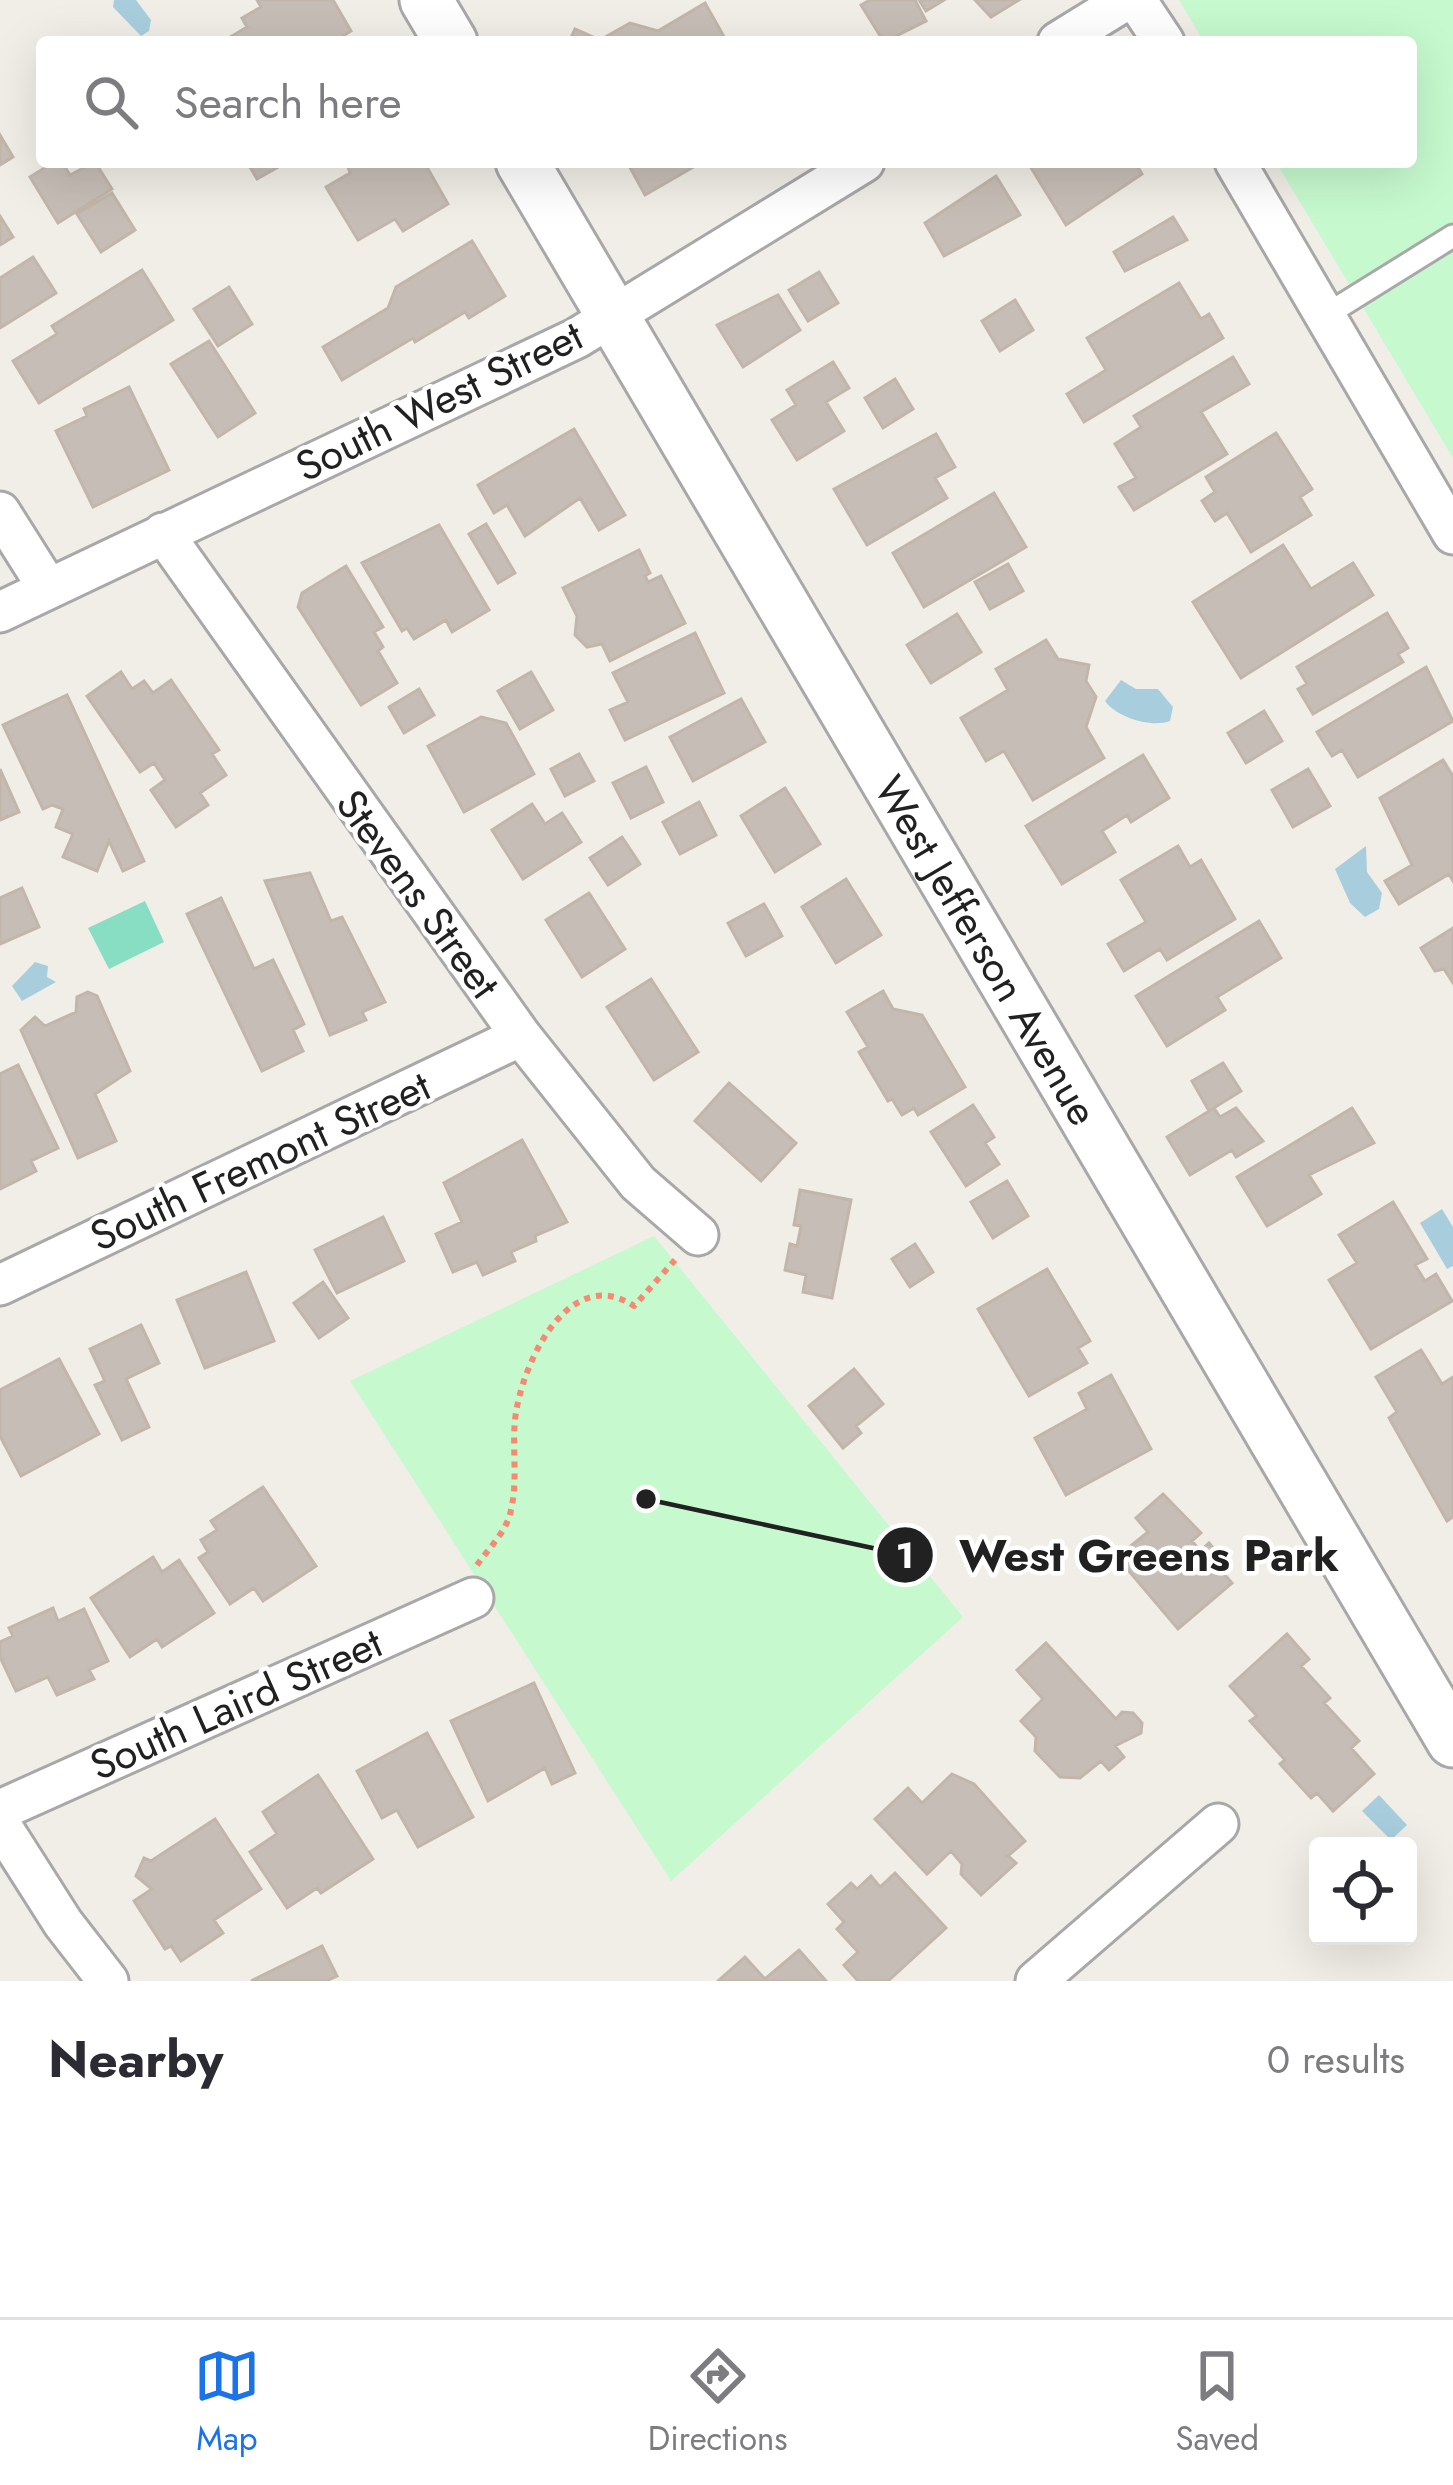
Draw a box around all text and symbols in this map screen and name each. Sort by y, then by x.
search box [36,36,1417,168]
icon: search [78,69,144,135]
text: Search here [174,70,402,135]
street label: South West Street [285,305,593,497]
street label: West Jefferson Avenue [860,764,1114,1137]
street label: Stevens Street [321,777,515,1011]
street label: South Fremont Street [80,1055,440,1267]
callout: West Greens Park [875,1515,1363,1596]
text: West Greens Park [959,1523,1339,1588]
text: 1 [896,1529,914,1581]
street label: South Laird Street [80,1612,392,1796]
map controls [1309,1837,1417,1945]
button: locate [1309,1837,1417,1945]
text: Nearby [48,2022,223,2096]
text: 0 results [1267,2031,1405,2088]
tab: Map [194,2343,260,2462]
tab: Directions [648,2343,788,2462]
tab: Saved [1175,2343,1259,2462]

